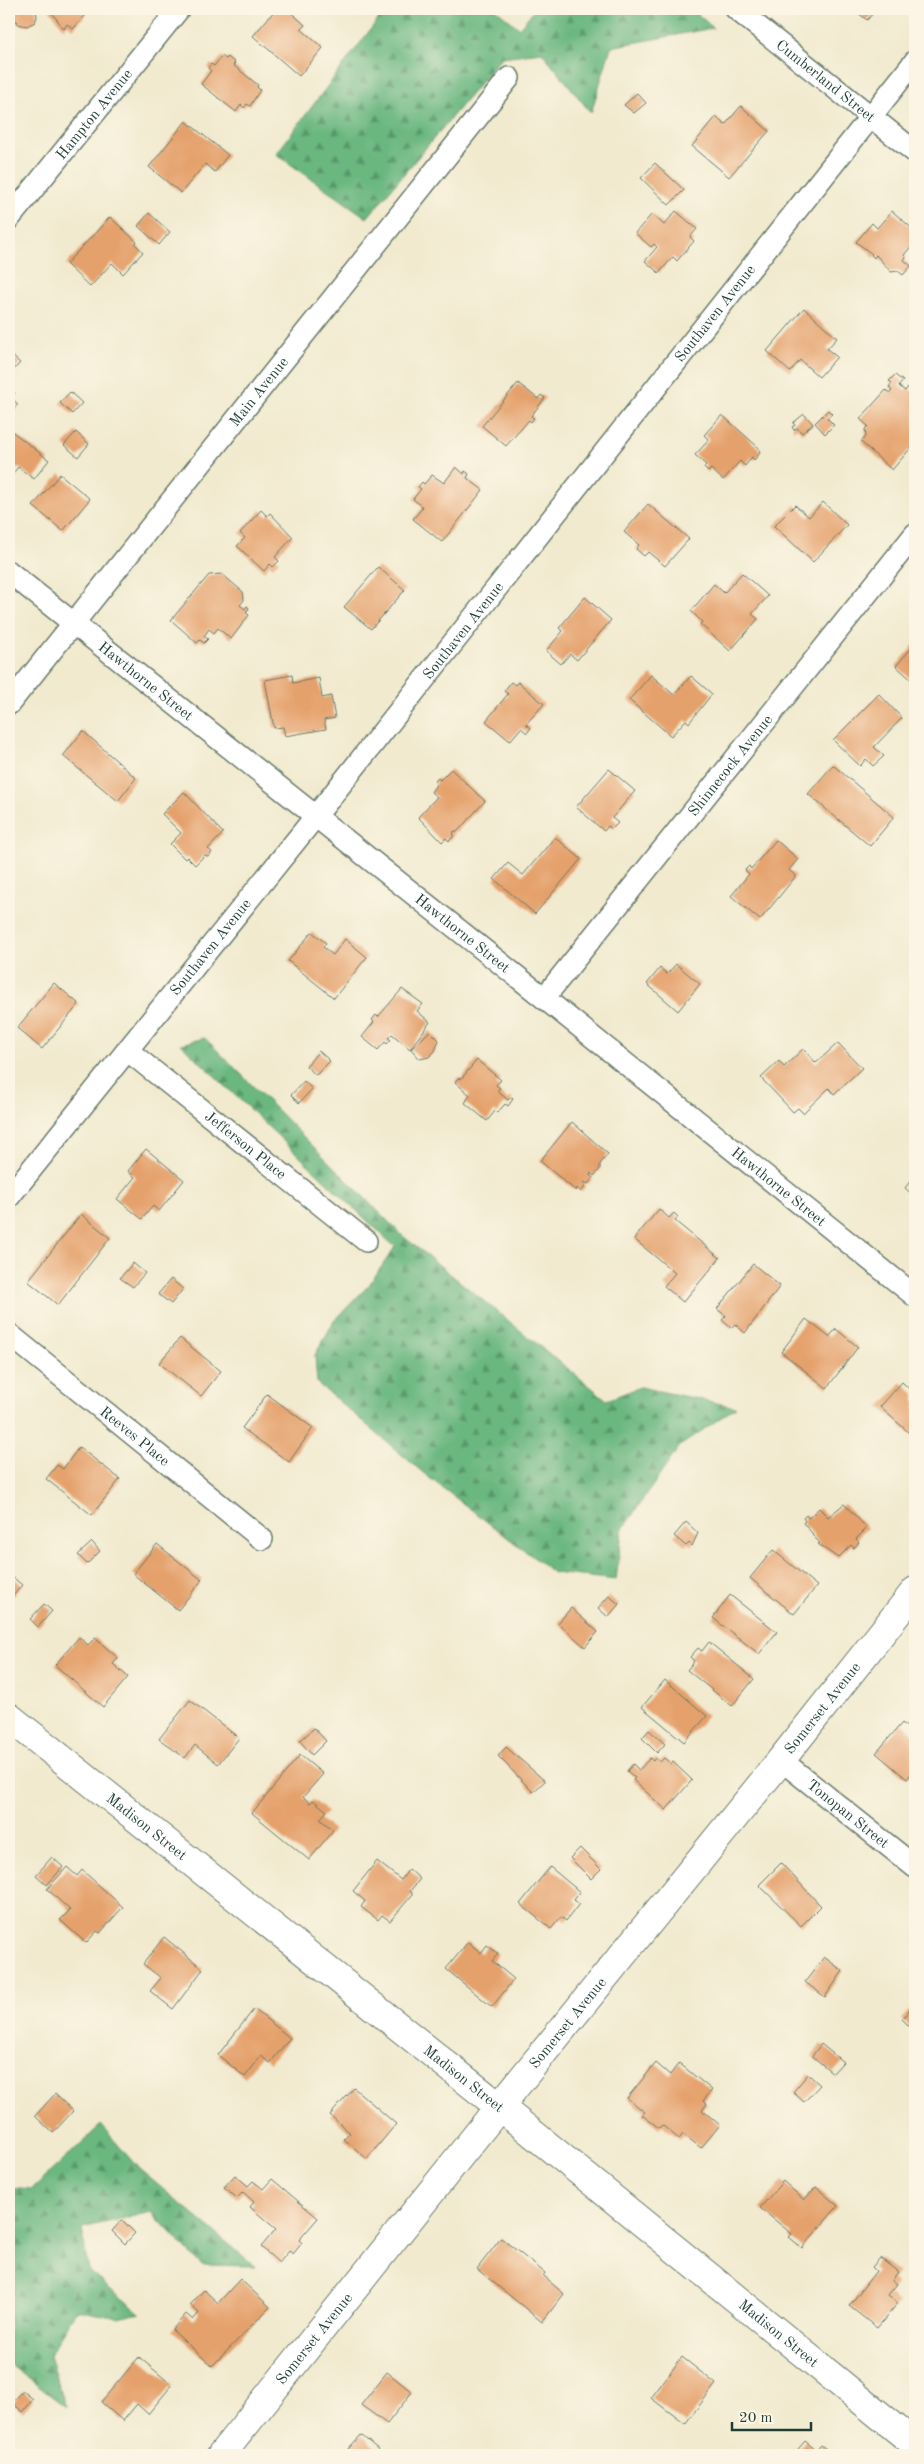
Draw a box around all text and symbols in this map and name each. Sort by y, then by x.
street label: Cumberland Street [772,38,877,126]
street label: Hampton Avenue [54,67,136,163]
street label: Southaven Avenue [673,263,759,366]
street label: Main Avenue [228,355,292,430]
street label: Southaven Avenue [421,580,507,683]
street label: Hawthorne Street [95,640,195,724]
street label: Shinnecock Avenue [686,713,776,820]
street label: Hawthorne Street [412,892,512,977]
street label: Southaven Avenue [168,897,255,999]
street label: Jefferson Place [201,1109,288,1183]
street label: Hawthorne Street [728,1145,828,1230]
street label: Reeves Place [96,1405,172,1470]
street label: Somerset Avenue [783,1660,864,1758]
street label: Tonopan Street [803,1778,891,1852]
street label: Madison Street [103,1791,189,1864]
street label: Somerset Avenue [527,1975,610,2072]
street label: Madison Street [420,2043,506,2116]
street label: Somerset Avenue [274,2291,356,2388]
street label: Madison Street [735,2298,820,2371]
scale bar [732,2399,810,2431]
text: 20 m [739,2411,773,2426]

